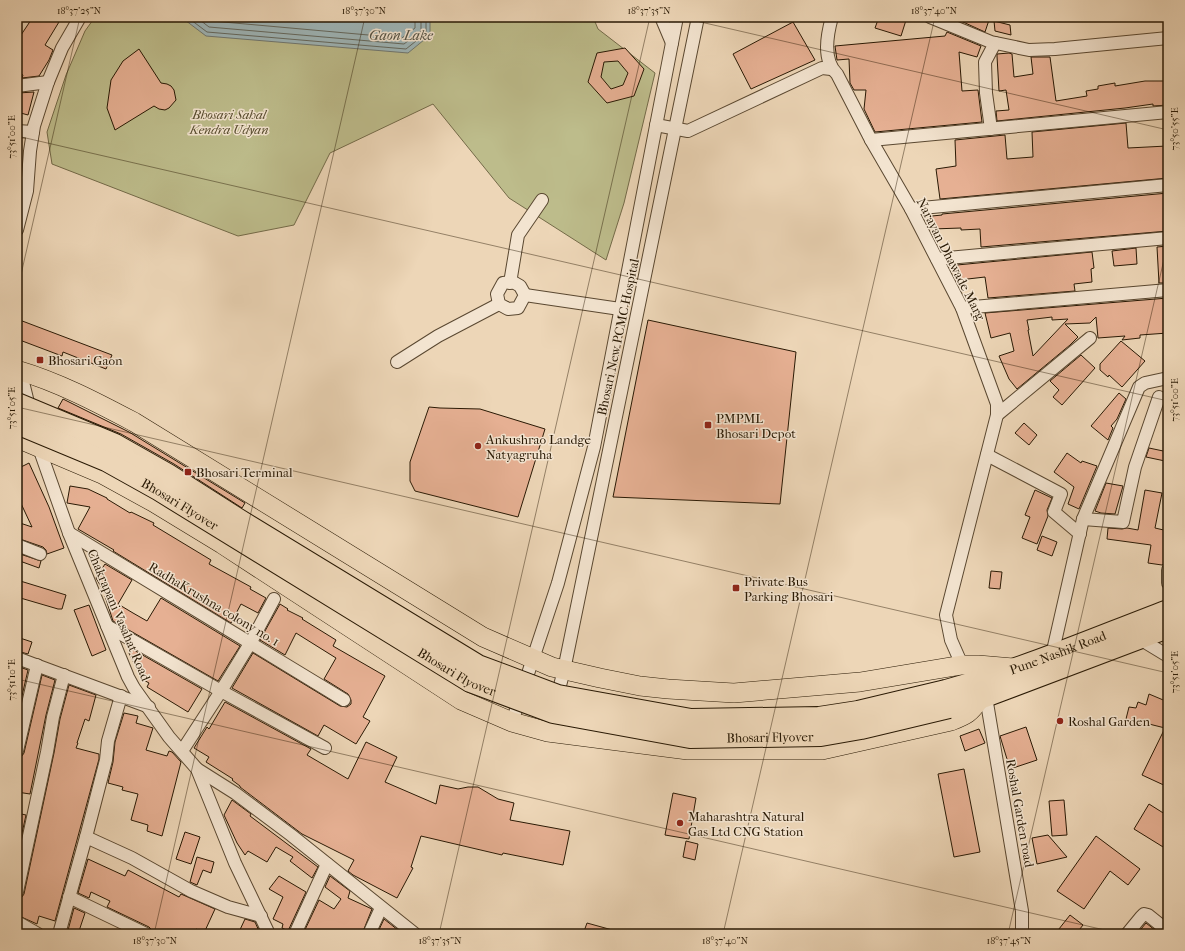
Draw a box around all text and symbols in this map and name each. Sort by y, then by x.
text: 18°37'25"N [57,5,102,17]
text: 18°37'30"N [342,5,387,17]
text: 18°37'35"N [627,5,671,17]
text: 18°37'40"N [911,5,958,17]
water label: Gaon Lake [369,27,433,44]
park label: Bhosari Sahal Kendra Udyan [189,107,268,137]
text: 73°50'55"E [1169,107,1181,151]
text: 73°51'00"E [6,115,18,159]
street label: Narayan Dhawade Marg [914,195,989,324]
street label: Bhosari New PCMC Hospital [594,257,642,417]
place label: Bhosari Gaon [48,353,123,368]
marker: Bhosari Gaon [35,355,45,365]
text: 73°51'00"E [1169,378,1181,422]
text: 73°51'05"E [6,387,18,429]
place label: PMPML Bhosari Depot [716,411,796,441]
marker: PMPML Bhosari Depot [703,420,713,430]
place label: Ankushrao Landge Natyagruha [485,432,591,462]
marker: Ankushrao Landge Natyagruha [473,441,483,451]
place label: Bhosari Terminal [196,465,293,480]
marker: Bhosari Terminal [183,467,193,477]
street label: Bhosari Flyover [139,475,222,533]
street label: Chakrapani Vasahat Road [84,547,154,684]
street label: RadhaKrushna colony no. 1 [146,559,282,649]
place label: Private Bus Parking Bhosari [744,574,834,604]
marker: Private Bus Parking Bhosari [731,583,741,593]
street label: Pune Nashik Road [1008,627,1109,677]
street label: Bhosari Flyover [415,644,499,699]
text: 73°51'05"E [1169,651,1181,693]
text: 73°51'10"E [6,659,18,701]
place label: Roshal Garden [1068,714,1150,729]
marker: Roshal Garden [1055,716,1065,726]
street label: Bhosari Flyover [726,729,814,745]
street label: Roshal Garden road [1003,758,1037,869]
place label: Maharashtra Natural Gas Ltd CNG Station [688,809,805,839]
marker: Maharashtra Natural Gas Ltd CNG Station [675,818,685,828]
text: 18°37'30"N [133,935,178,947]
text: 18°37'35"N [418,935,462,947]
text: 18°37'40"N [702,935,749,947]
text: 18°37'45"N [987,935,1032,947]

